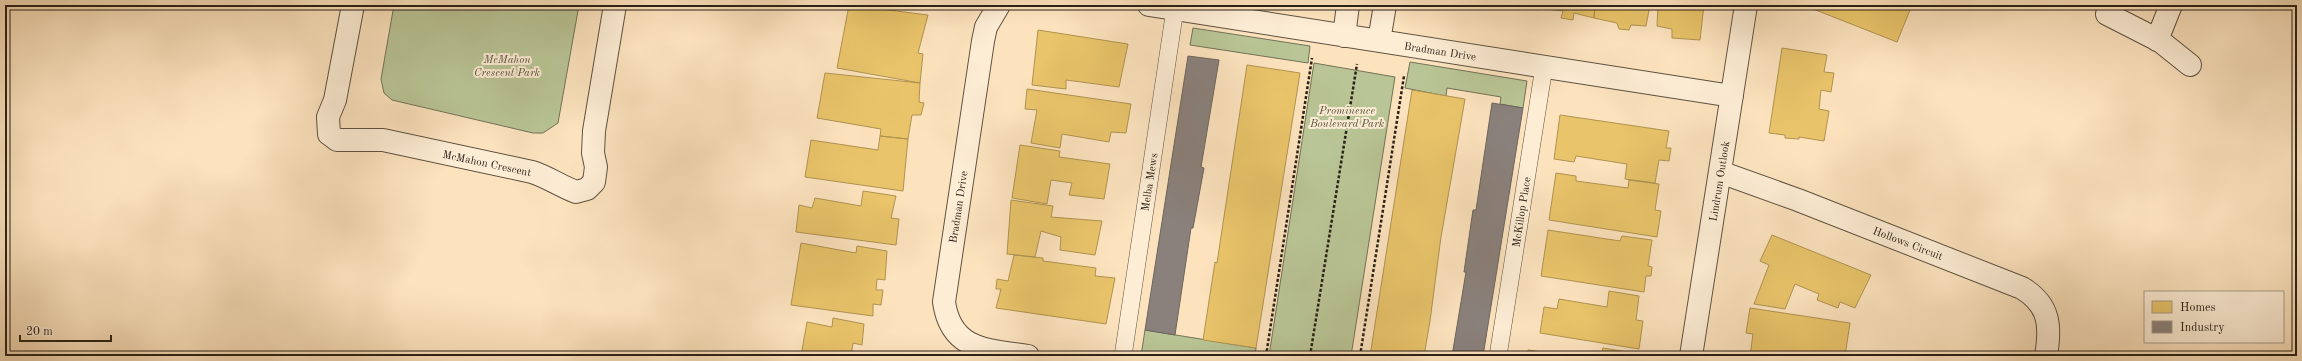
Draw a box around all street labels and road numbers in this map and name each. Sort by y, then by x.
street label: Bradman Drive [1403,41,1477,64]
street label: Lindrum Outlook [1709,140,1732,222]
street label: McMahon Crescent [441,150,532,179]
street label: Melba Mews [1140,152,1161,212]
street label: Bradman Drive [948,170,971,244]
street label: McKillop Place [1511,176,1533,248]
street label: Hollows Circuit [1871,226,1944,263]

